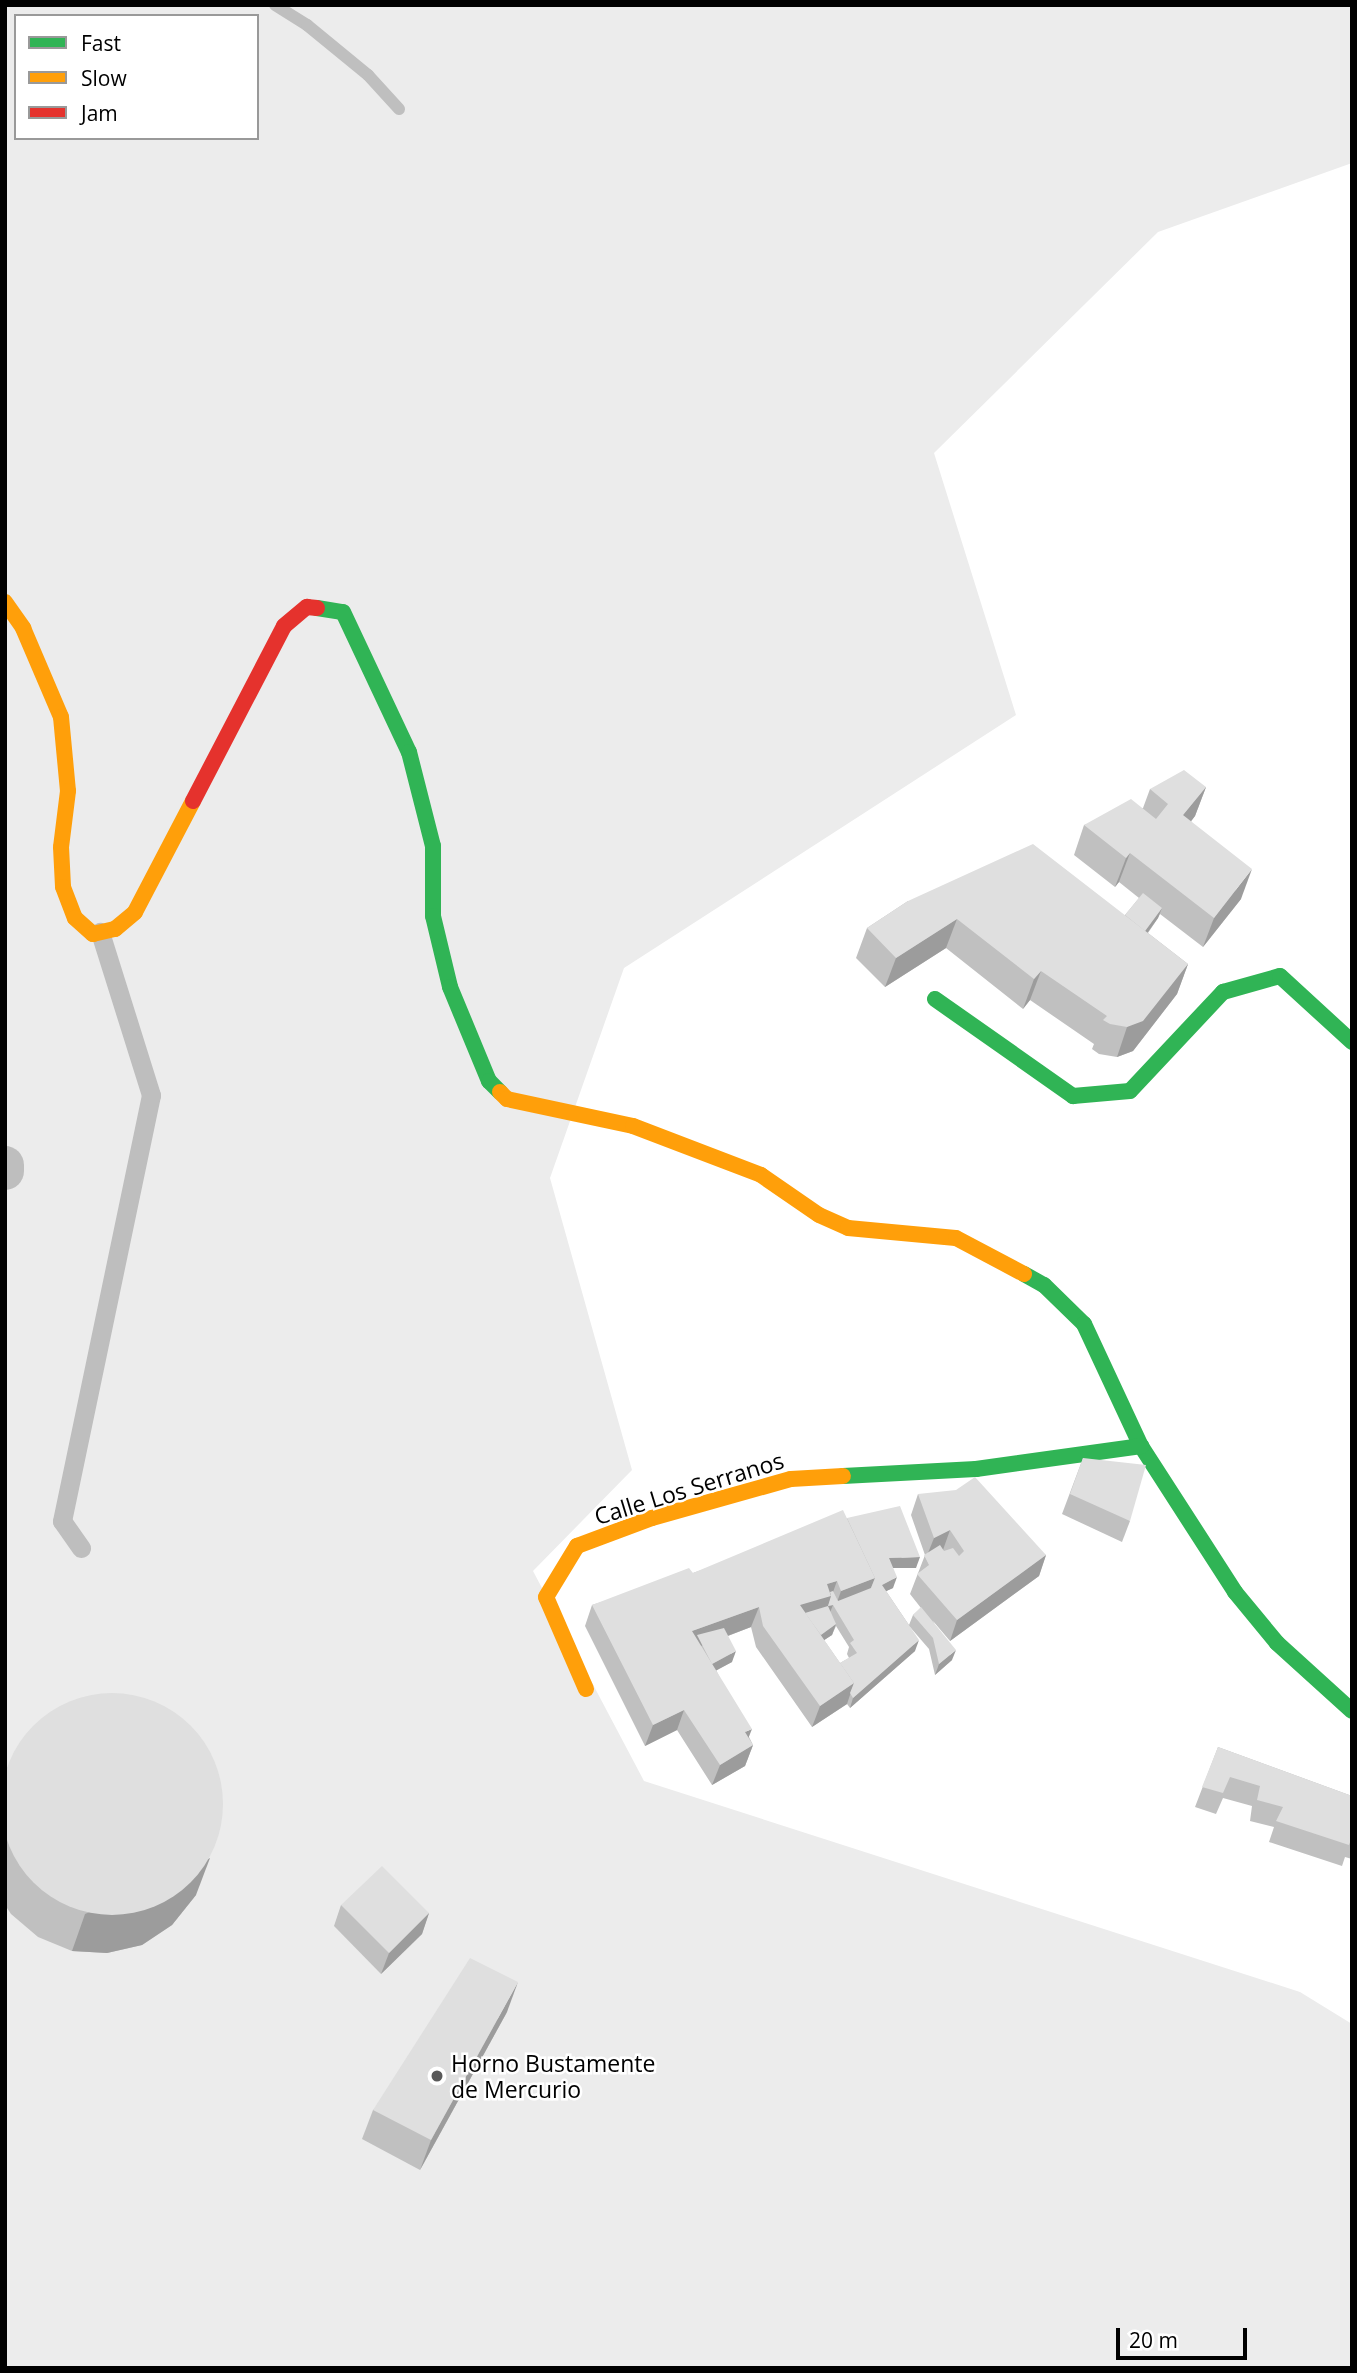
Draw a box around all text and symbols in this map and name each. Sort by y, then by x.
legend [14,14,259,140]
text: Fast [81,29,121,57]
text: Slow [81,64,127,92]
text: Jam [81,99,118,127]
street label: Calle Los Serranos [591,1446,787,1530]
place label: Horno Bustamente de Mercurio [451,2049,655,2103]
marker: Horno Bustamente de Mercurio [429,2068,445,2084]
scale bar [1119,2314,1250,2358]
text: 20 m [1129,2326,1178,2354]

